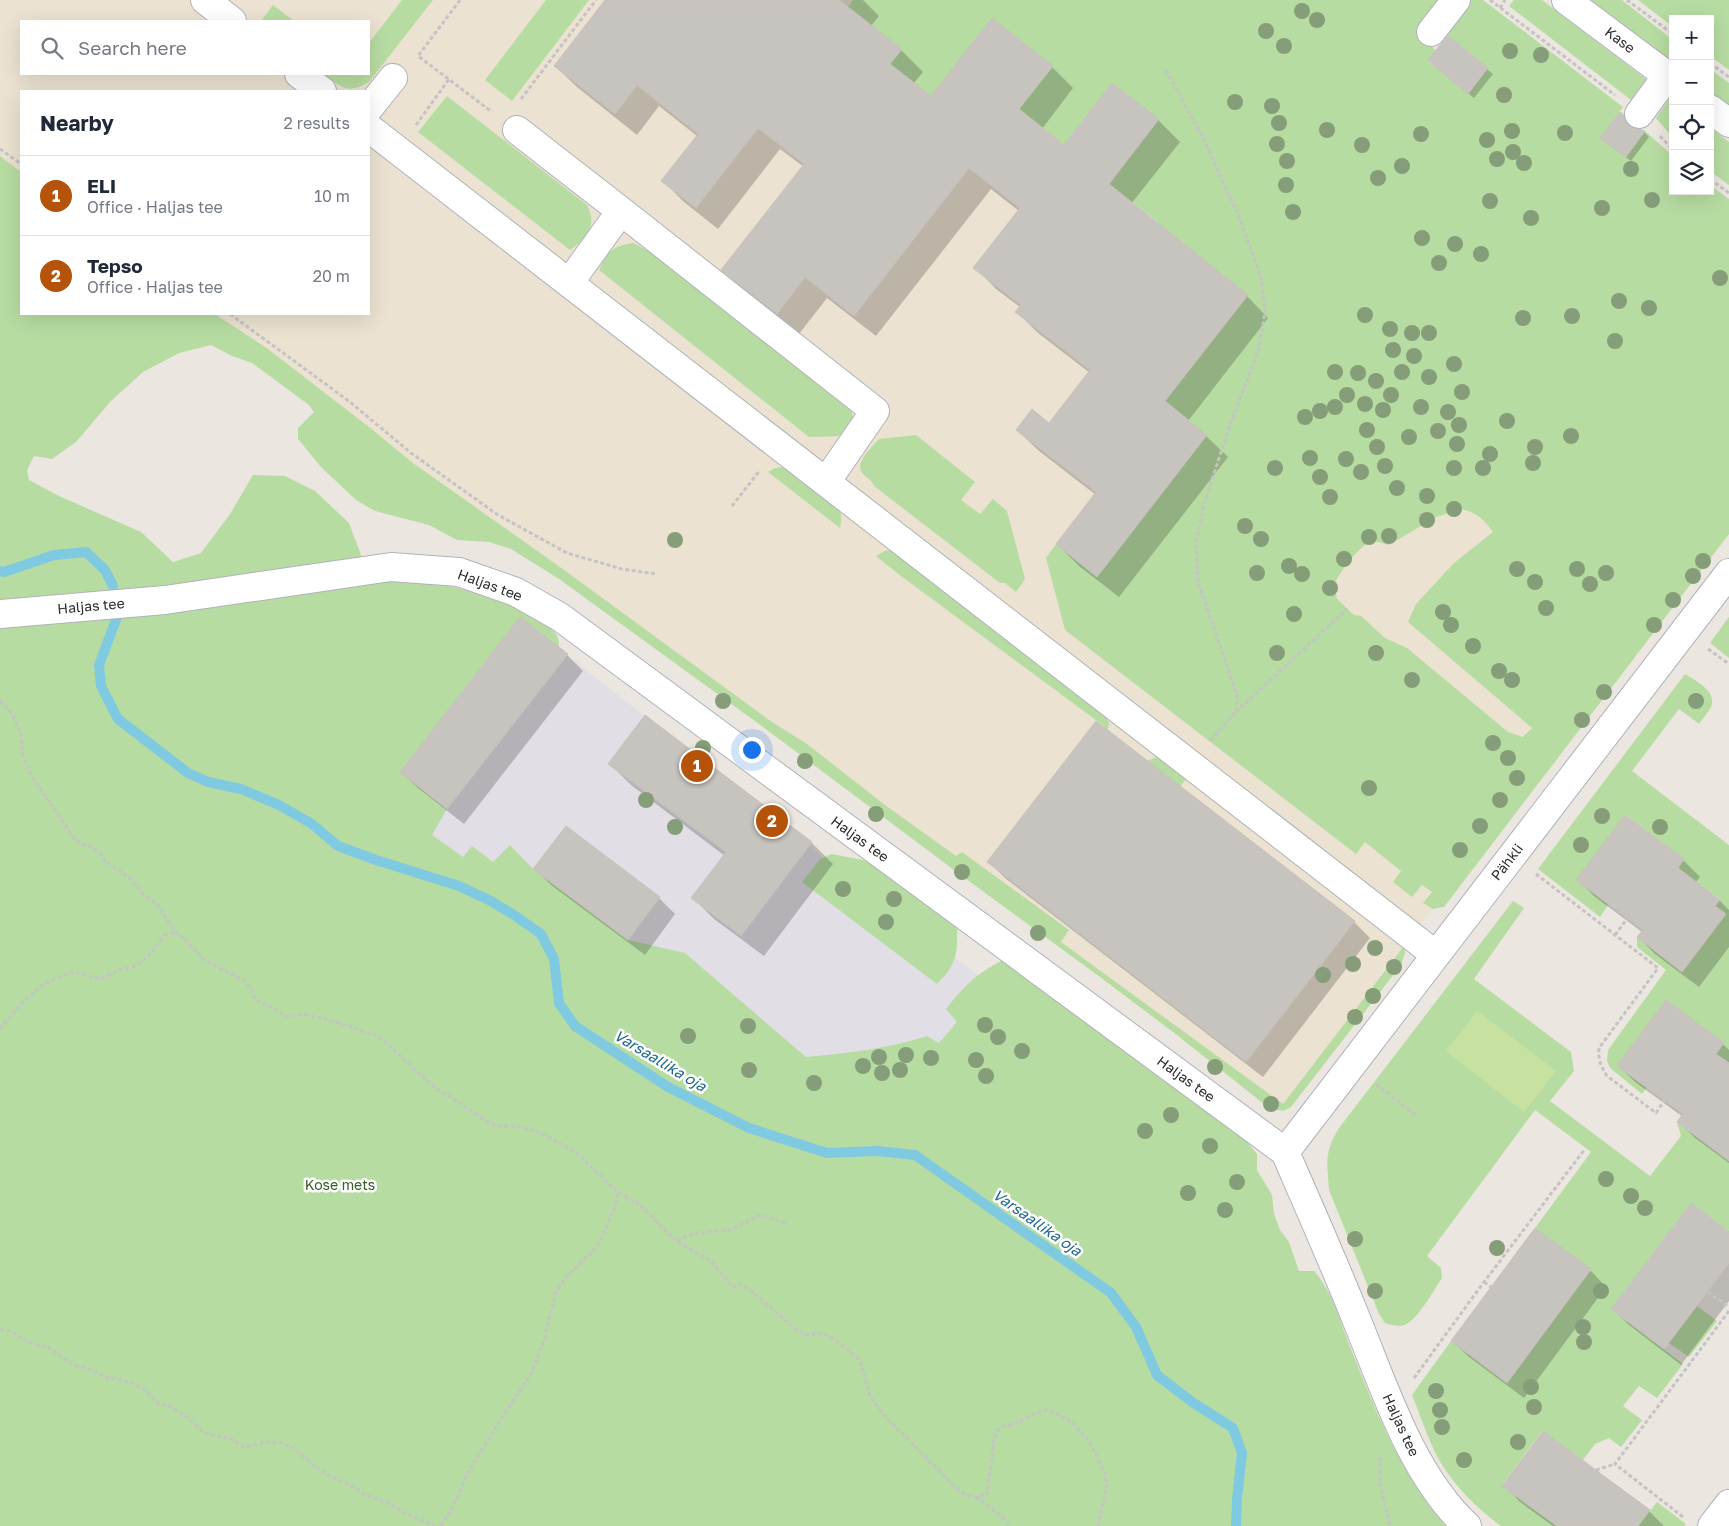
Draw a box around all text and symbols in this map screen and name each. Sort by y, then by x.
map controls [1669,15,1714,195]
button: + [1669,15,1714,60]
search box [20,20,370,75]
street label: Kase [1602,23,1639,56]
icon: search [38,34,66,62]
text: Search here [78,36,187,59]
button: − [1669,60,1714,105]
button: locate [1669,105,1714,150]
text: Nearby [40,110,114,136]
text: 2 results [284,113,350,133]
button: layers [1669,150,1714,195]
text: ELI [87,174,116,197]
text: 1 [52,186,60,206]
text: 10 m [314,186,350,206]
text: Office · Haljas tee [87,197,223,217]
text: Tepso [87,254,143,277]
text: 2 [51,266,61,286]
text: 20 m [313,266,350,286]
text: Office · Haljas tee [87,277,223,297]
street label: Haljas tee [456,565,525,604]
street label: Haljas tee [57,594,125,617]
your location [739,737,765,763]
pin: 1 [681,747,713,785]
pin: 2 [756,802,788,840]
street label: Haljas tee [828,812,893,865]
street label: Pähkli [1487,840,1526,883]
water label: Varsaallika oja [611,1026,710,1096]
street label: Haljas tee [1154,1052,1219,1105]
park label: Kose mets [305,1176,375,1193]
water label: Varsaallika oja [989,1185,1086,1261]
street label: Haljas tee [1379,1391,1423,1459]

